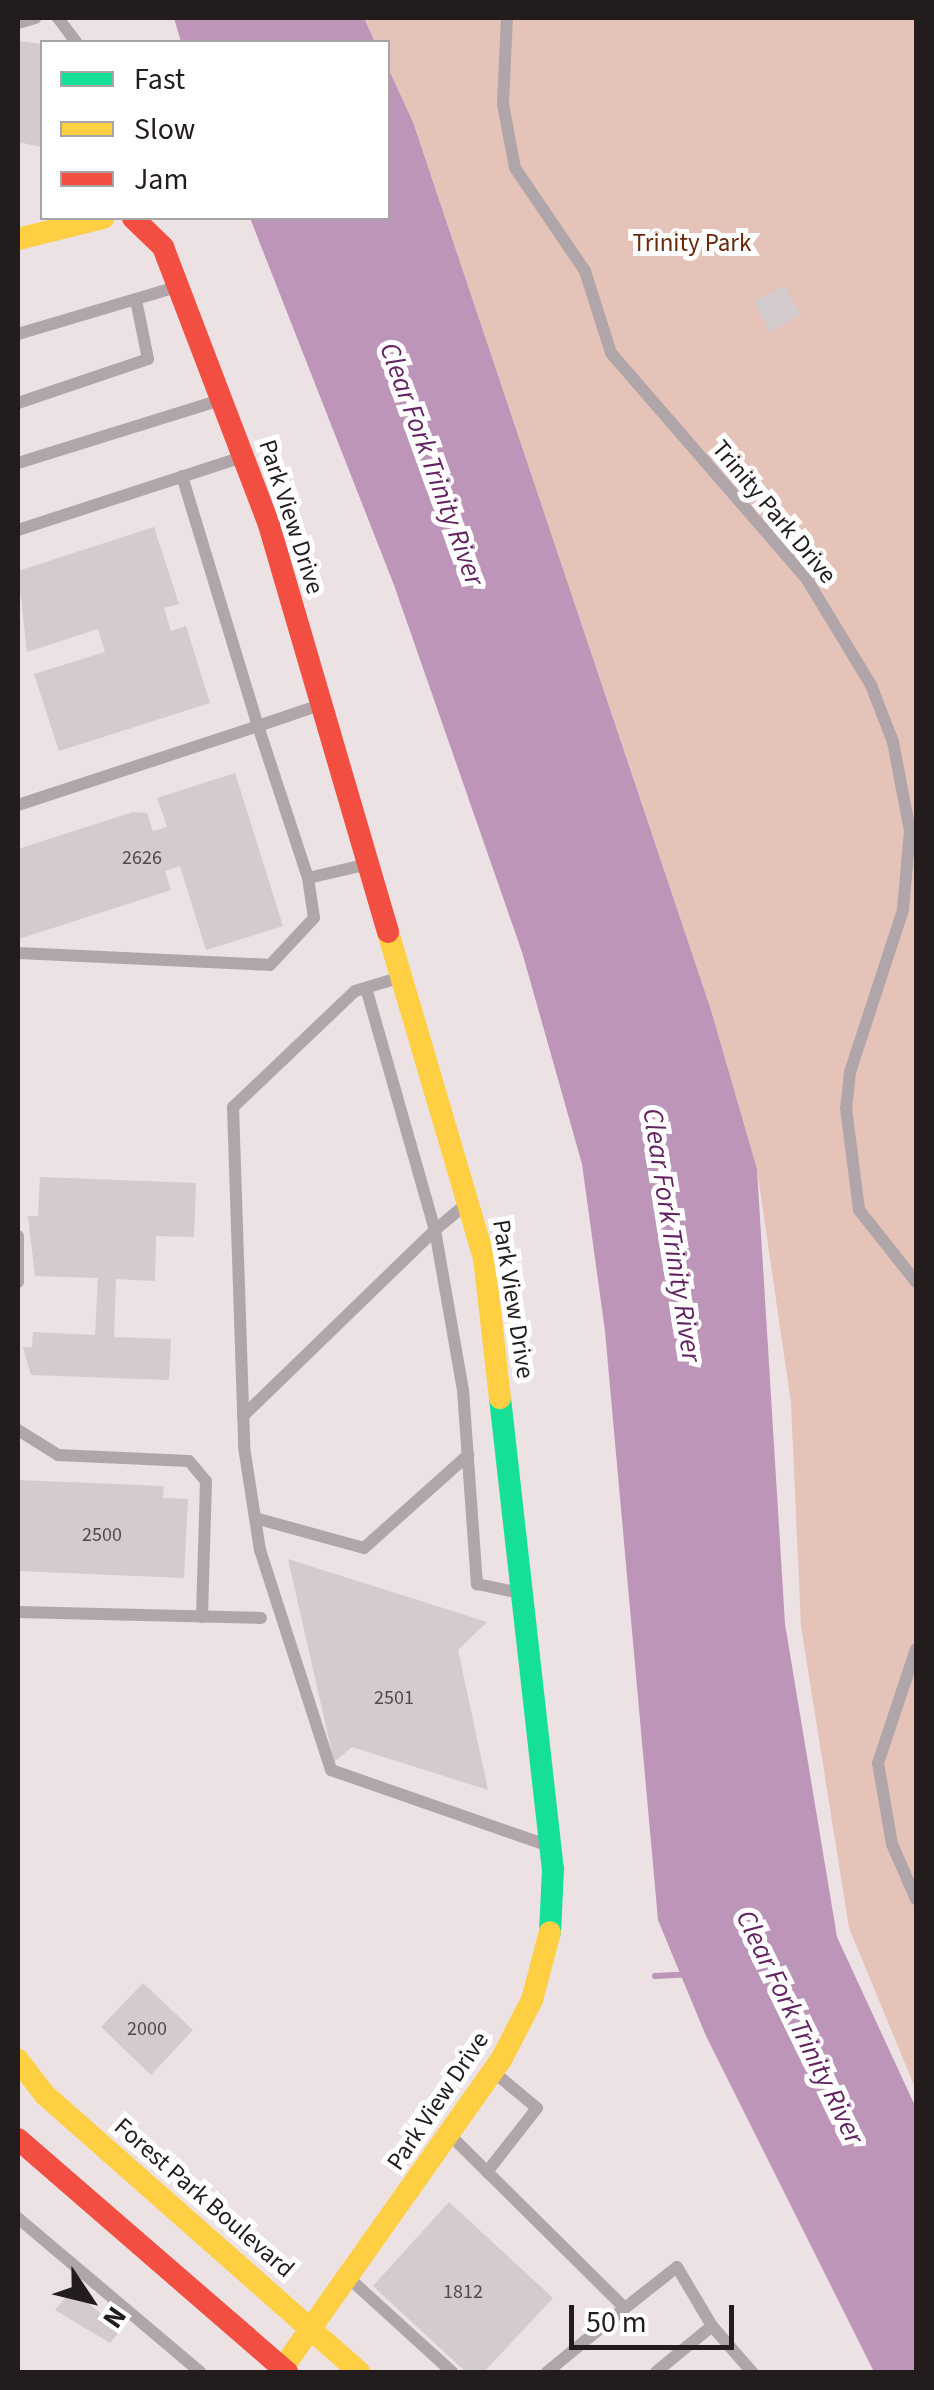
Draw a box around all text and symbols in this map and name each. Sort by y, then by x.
legend [40,40,390,220]
text: Fast [134,58,185,101]
text: Slow [134,108,195,151]
text: Jam [134,158,188,201]
park label: Trinity Park [633,228,751,258]
water label: Clear Fork Trinity River [372,338,492,590]
street label: Trinity Park Drive [705,434,843,590]
street label: Park View Drive [252,436,330,598]
house number: 2626 [122,846,162,870]
water label: Clear Fork Trinity River [635,1106,709,1364]
street label: Park View Drive [486,1217,540,1381]
house number: 2500 [82,1523,122,1547]
house number: 2501 [374,1686,414,1710]
water label: Clear Fork Trinity River [729,1904,871,2150]
house number: 2000 [127,2017,167,2041]
street label: Park View Drive [381,2026,495,2176]
street label: Forest Park Boulevard [108,2112,300,2284]
north arrow [40,2250,140,2350]
house number: 1812 [443,2280,483,2304]
scale bar [574,2285,739,2347]
text: N [93,2298,136,2336]
text: 50 m [586,2301,647,2344]

